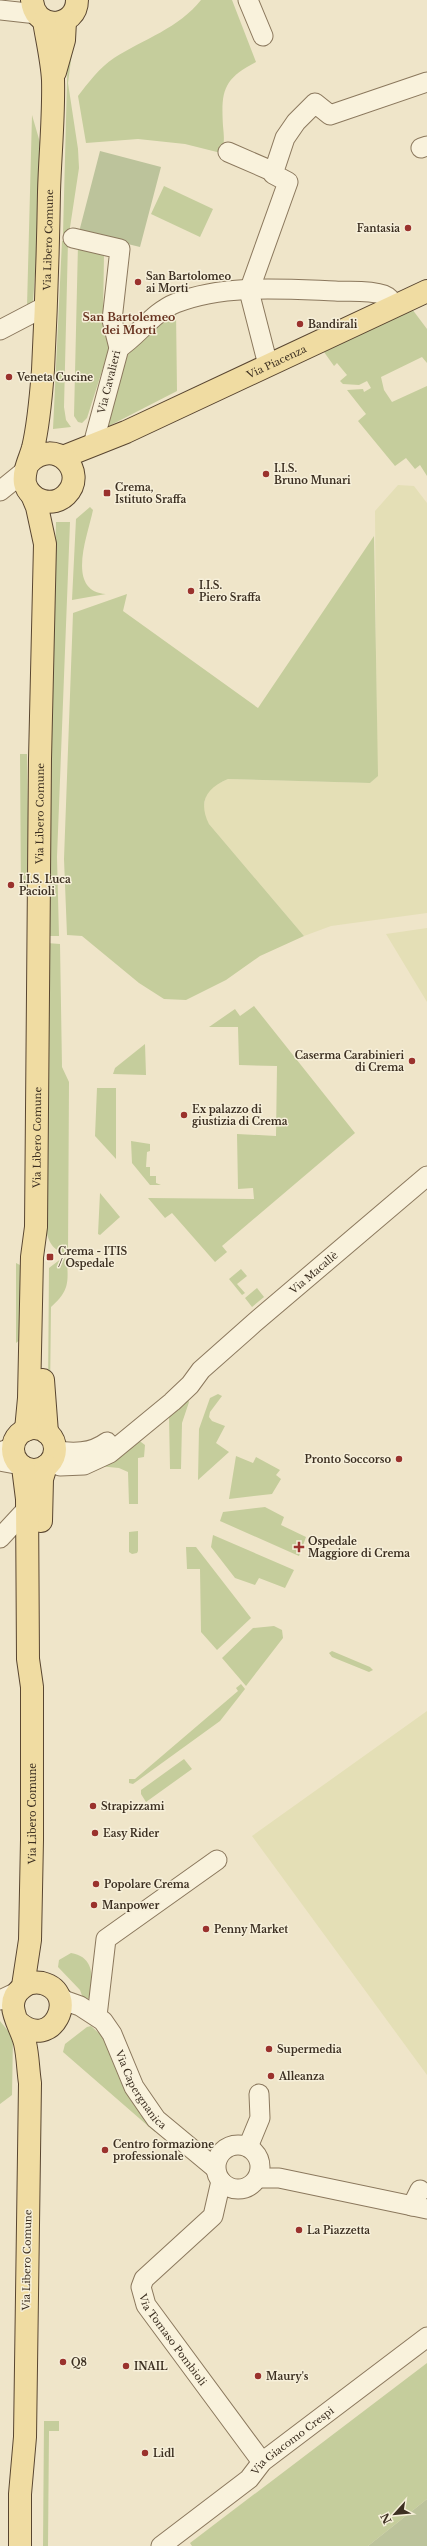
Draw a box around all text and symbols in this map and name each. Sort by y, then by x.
street label: Via Libero Comune [40,189,56,292]
place label: Fantasia [357,222,400,235]
marker: Fantasia [403,223,413,233]
place label: San Bartolomeo ai Morti [146,270,231,295]
marker: San Bartolomeo ai Morti [133,277,143,287]
district label: San Bartolemeo dei Morti [83,310,175,337]
place label: Bandirali [308,318,358,331]
marker: Bandirali [295,319,305,329]
street label: Via Piacenza [244,342,309,381]
street label: Via Cavalieri [95,348,123,416]
place label: Veneta Cucine [16,371,93,384]
marker: Veneta Cucine [4,372,14,382]
place label: I.I.S. Bruno Munari [274,462,351,487]
marker: I.I.S. Bruno Munari [261,469,271,479]
place label: Crema, Istituto Sraffa [115,481,186,506]
marker: Crema, Istituto Sraffa [102,488,112,498]
place label: I.I.S. Piero Sraffa [199,579,261,604]
marker: I.I.S. Piero Sraffa [186,586,196,596]
street label: Via Libero Comune [33,763,46,865]
place label: I.I.S. Luca Pacioli [19,873,71,898]
marker: I.I.S. Luca Pacioli [6,880,16,890]
place label: Caserma Carabinieri di Crema [295,1049,404,1074]
marker: Caserma Carabinieri di Crema [407,1056,417,1066]
street label: Via Libero Comune [30,1087,44,1189]
place label: Ex palazzo di giustizia di Crema [192,1103,288,1128]
marker: Ex palazzo di giustizia di Crema [179,1110,189,1120]
place label: Crema - ITIS / Ospedale [58,1245,128,1270]
street label: Via Macallè [286,1248,340,1297]
marker: Crema - ITIS / Ospedale [45,1252,55,1262]
place label: Pronto Soccorso [305,1453,391,1466]
marker: Pronto Soccorso [394,1454,404,1464]
place label: Ospedale Maggiore di Crema [308,1535,410,1560]
marker: Ospedale Maggiore di Crema [293,1541,305,1553]
street label: Via Libero Comune [25,1763,39,1865]
place label: Strapizzami [101,1800,165,1813]
marker: Strapizzami [88,1801,98,1811]
place label: Easy Rider [103,1827,159,1840]
marker: Easy Rider [90,1828,100,1838]
place label: Popolare Crema [104,1878,190,1891]
marker: Popolare Crema [91,1879,101,1889]
place label: Manpower [102,1899,159,1912]
marker: Manpower [89,1900,99,1910]
place label: Penny Market [214,1923,288,1936]
marker: Penny Market [201,1924,211,1934]
place label: Supermedia [277,2043,342,2056]
marker: Supermedia [264,2044,274,2054]
street label: Via Capergnanica [112,2047,169,2132]
place label: Alleanza [278,2070,325,2083]
marker: Alleanza [266,2071,276,2081]
place label: Centro formazione professionale [113,2138,214,2163]
marker: Centro formazione professionale [100,2145,110,2155]
street label: Via Libero Comune [20,2209,34,2312]
place label: La Piazzetta [307,2224,370,2237]
marker: La Piazzetta [294,2225,304,2235]
street label: Via Tomaso Pombioli [136,2291,210,2388]
place label: Q8 [71,2356,87,2369]
marker: Q8 [58,2357,68,2367]
place label: INAIL [134,2360,168,2373]
marker: INAIL [121,2361,131,2371]
place label: Maury's [266,2370,309,2383]
marker: Maury's [253,2371,263,2381]
street label: Via Giacomo Crespi [248,2403,337,2478]
place label: Lidl [153,2447,175,2460]
marker: Lidl [140,2448,150,2458]
north arrow [375,2494,415,2534]
text: N [377,2510,395,2526]

